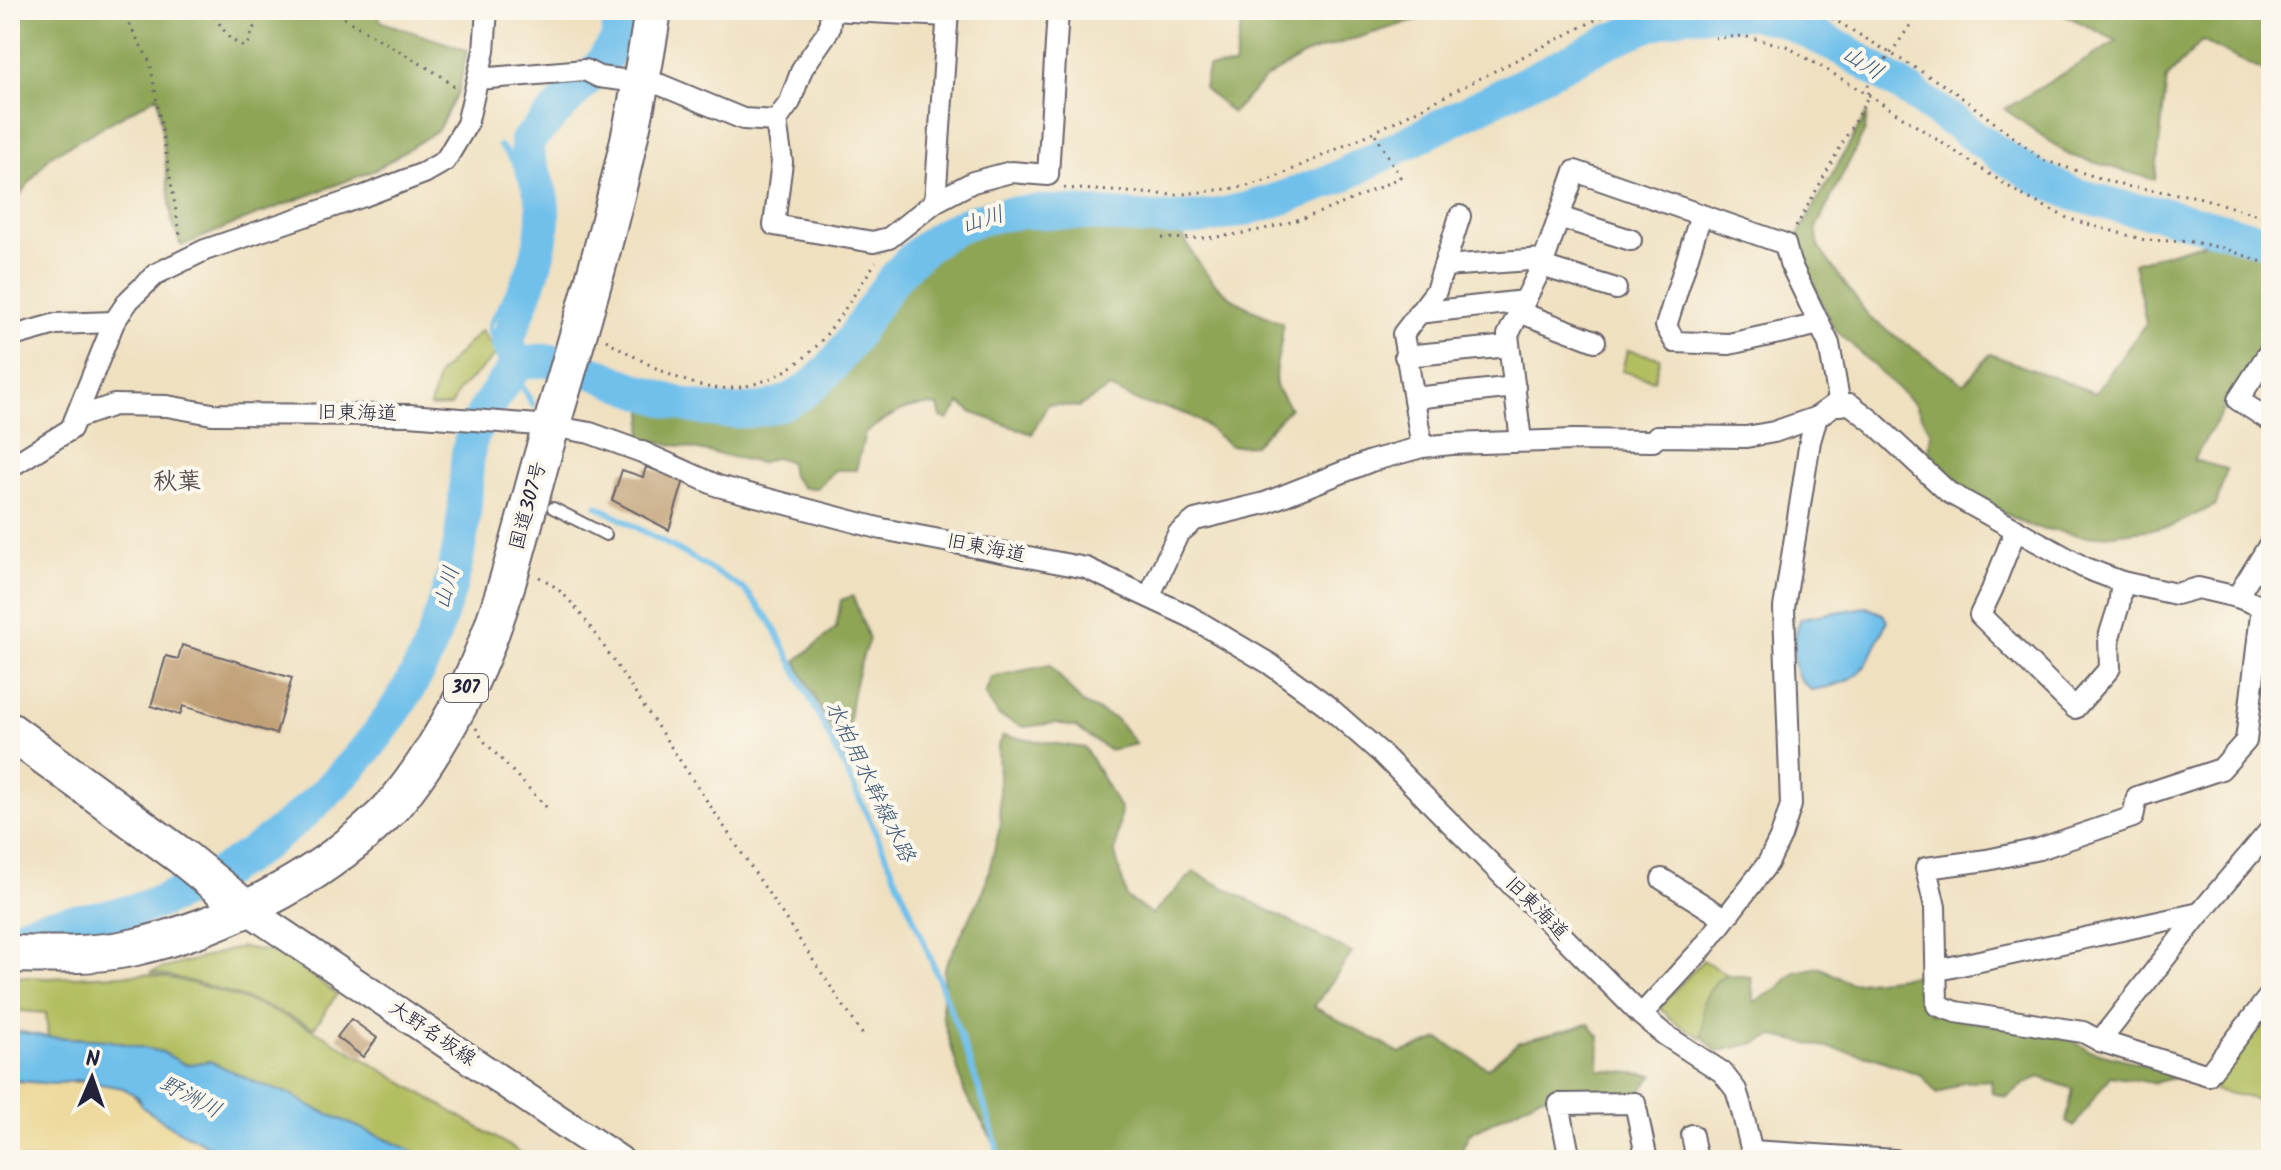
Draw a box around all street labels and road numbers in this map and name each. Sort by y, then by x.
street label: 旧東海道 [317,397,397,431]
street label: 国道307号 [502,458,556,554]
street label: 旧東海道 [944,526,1028,572]
road number: 307 [444,674,488,702]
street label: 旧東海道 [1496,869,1576,949]
street label: 大野名坂線 [382,993,482,1075]

